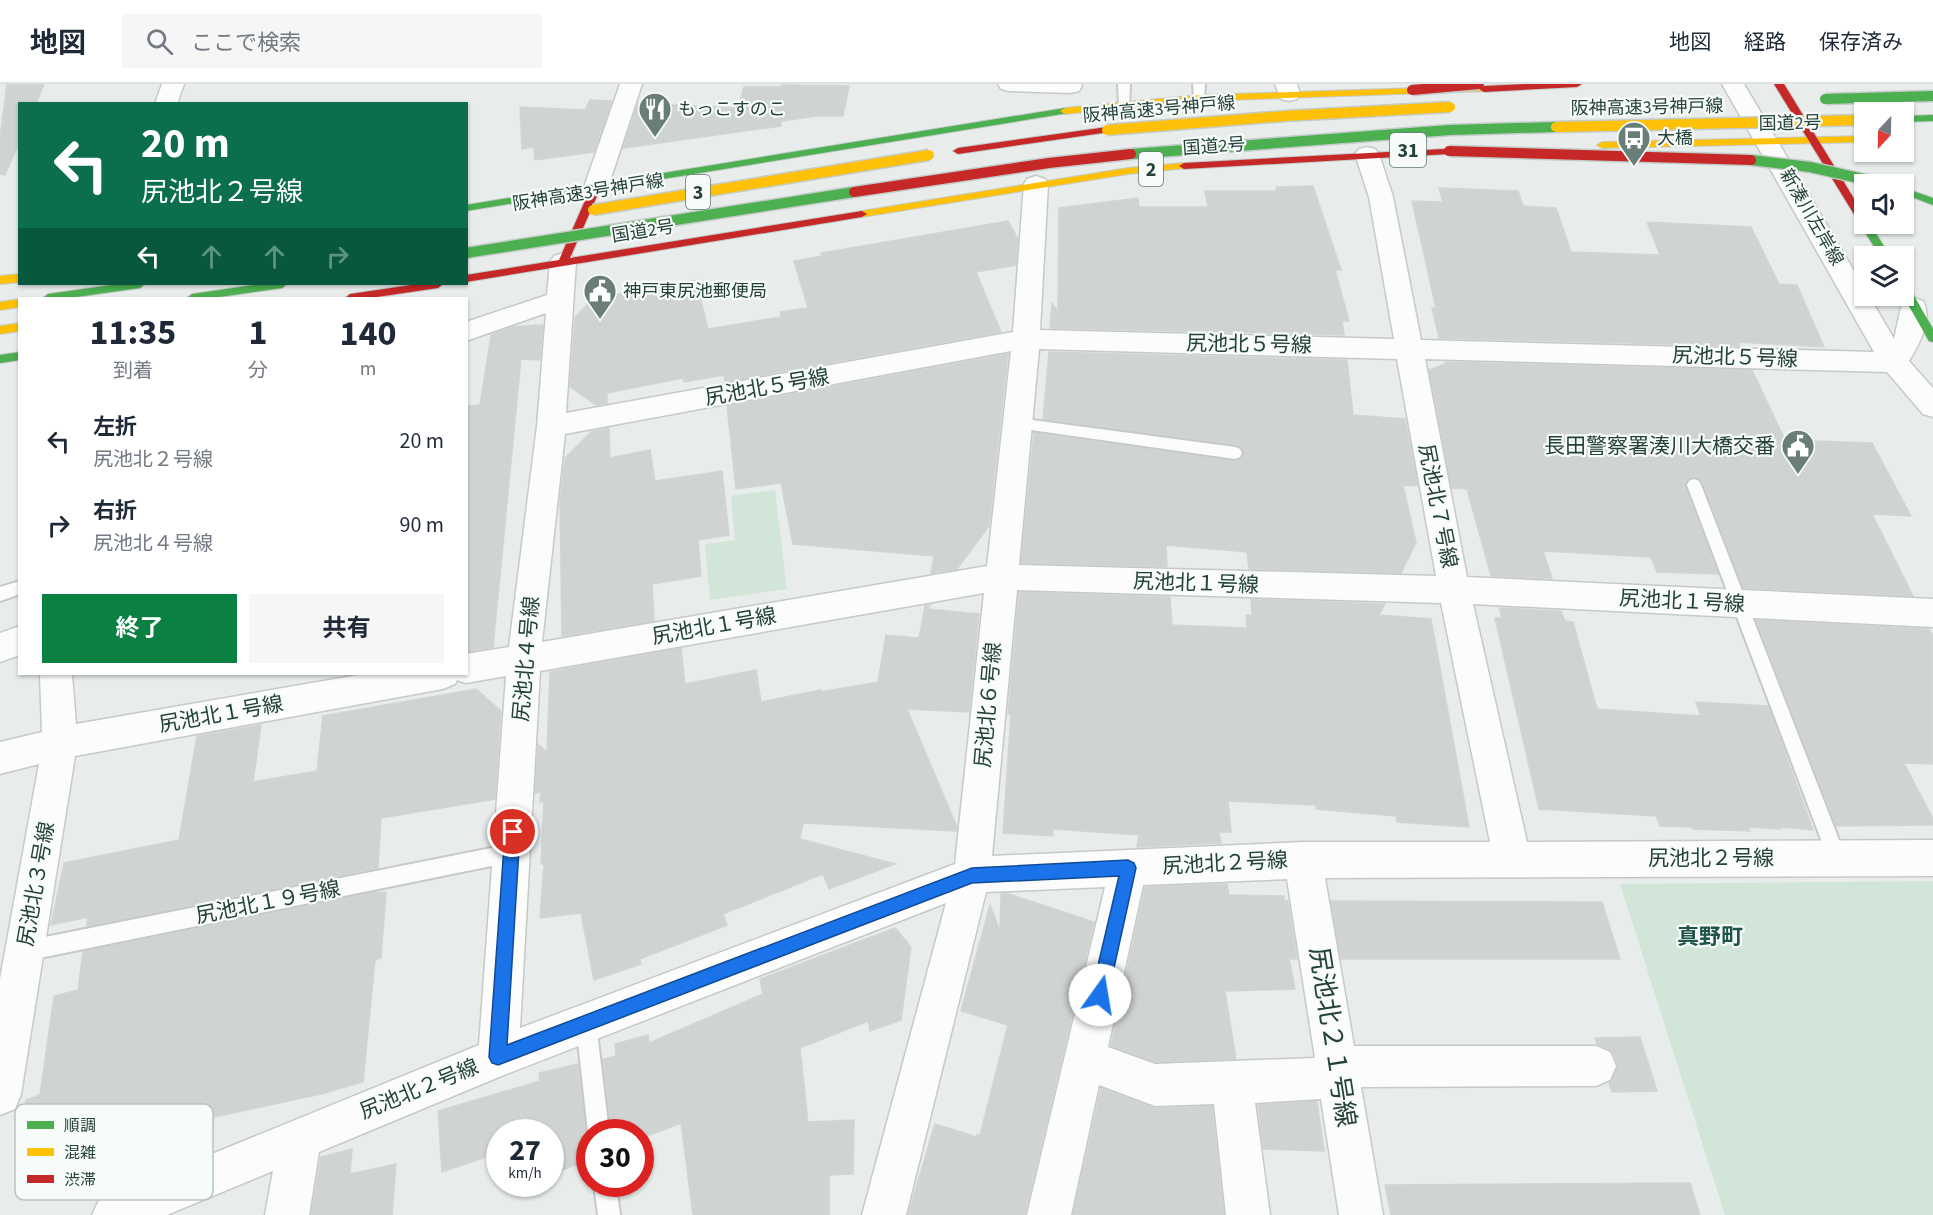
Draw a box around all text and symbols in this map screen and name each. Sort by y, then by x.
search box [122,14,542,68]
text: 地図 [30,23,86,63]
icon: search [143,25,176,58]
text: ここで検索 [191,27,301,59]
text: 地図 [1669,27,1711,57]
text: 経路 [1744,27,1786,57]
text: 保存済み [1819,27,1903,57]
street label: 阪神高速3号神戸線 [1082,90,1236,129]
restaurant icon: もっこすのこ [637,91,673,138]
street label: 阪神高速3号神戸線 [1570,94,1724,121]
place label: もっこすのこ [678,97,786,122]
north arrow [1854,102,1914,162]
map controls [1854,102,1914,306]
street label: 国道2号 [1758,110,1822,137]
text: 20 m [141,114,230,174]
bus stop icon: 大橋 [1616,120,1652,167]
icon: left [42,126,120,204]
place label: 大橋 [1657,126,1693,151]
street label: 国道2号 [1182,132,1246,161]
road number: 31 [1390,133,1426,167]
road number: 2 [1139,152,1163,186]
street label: 新湊川左岸線 [1774,164,1849,270]
street label: 阪神高速3号神戸線 [511,168,666,217]
text: 尻池北２号線 [141,173,303,212]
button: sound [1854,174,1914,234]
road number: 3 [686,175,710,209]
street label: 国道2号 [610,214,676,249]
icon: left [132,240,165,273]
icon: ahead [195,240,228,273]
icon: ahead [258,240,291,273]
icon: right [321,240,354,273]
button: layers [1854,246,1914,306]
public building icon: 神戸東尻池郵便局 [582,273,618,320]
place label: 神戸東尻池郵便局 [623,279,767,304]
text: 11:35 [90,307,176,358]
text: 1 [248,307,267,358]
text: 140 [339,308,396,359]
street label: 尻池北５号線 [1186,328,1312,360]
street label: 尻池北５号線 [1672,340,1798,374]
text: m [360,355,376,383]
text: 到着 [113,357,153,385]
text: 分 [248,357,268,385]
street label: 尻池北５号線 [702,361,832,413]
text: 左折 [93,411,137,443]
icon: left [42,425,75,458]
text: 20 m [399,425,444,457]
public building icon: 長田警察署湊川大橋交番 [1780,428,1816,475]
place label: 長田警察署湊川大橋交番 [1544,431,1775,461]
street label: 尻池北７号線 [1411,441,1465,571]
text: 尻池北２号線 [93,446,213,474]
text: 右折 [93,495,137,527]
icon: right [42,509,75,542]
text: 90 m [399,509,444,541]
text: 尻池北４号線 [93,530,213,558]
street label: 尻池北１号線 [1133,566,1259,600]
street label: 尻池北１号線 [1618,583,1746,619]
button: 終了 [42,594,237,663]
button: 共有 [249,594,444,663]
street label: 尻池北４号線 [506,595,546,723]
street label: 尻池北１号線 [649,600,779,652]
street label: 尻池北６号線 [968,641,1008,769]
street label: 尻池北１号線 [156,688,286,740]
pin [487,806,538,857]
icon: arrive [496,815,529,848]
street label: 尻池北３号線 [10,819,62,949]
street label: 尻池北２号線 [1648,843,1774,873]
street label: 尻池北２号線 [1161,845,1289,881]
street label: 尻池北１９号線 [193,873,343,931]
district label: 真野町 [1677,921,1743,953]
street label: 尻池北２１号線 [1300,944,1365,1130]
position arrow [1068,963,1132,1027]
street label: 尻池北２号線 [355,1051,483,1127]
legend [15,1104,213,1200]
text: 順調 [64,1115,96,1137]
speed limit sign: 30 [576,1119,654,1197]
text: 27 [509,1129,541,1172]
text: 混雑 [64,1142,96,1164]
text: km/h [508,1163,542,1184]
text: 渋滞 [64,1169,96,1191]

